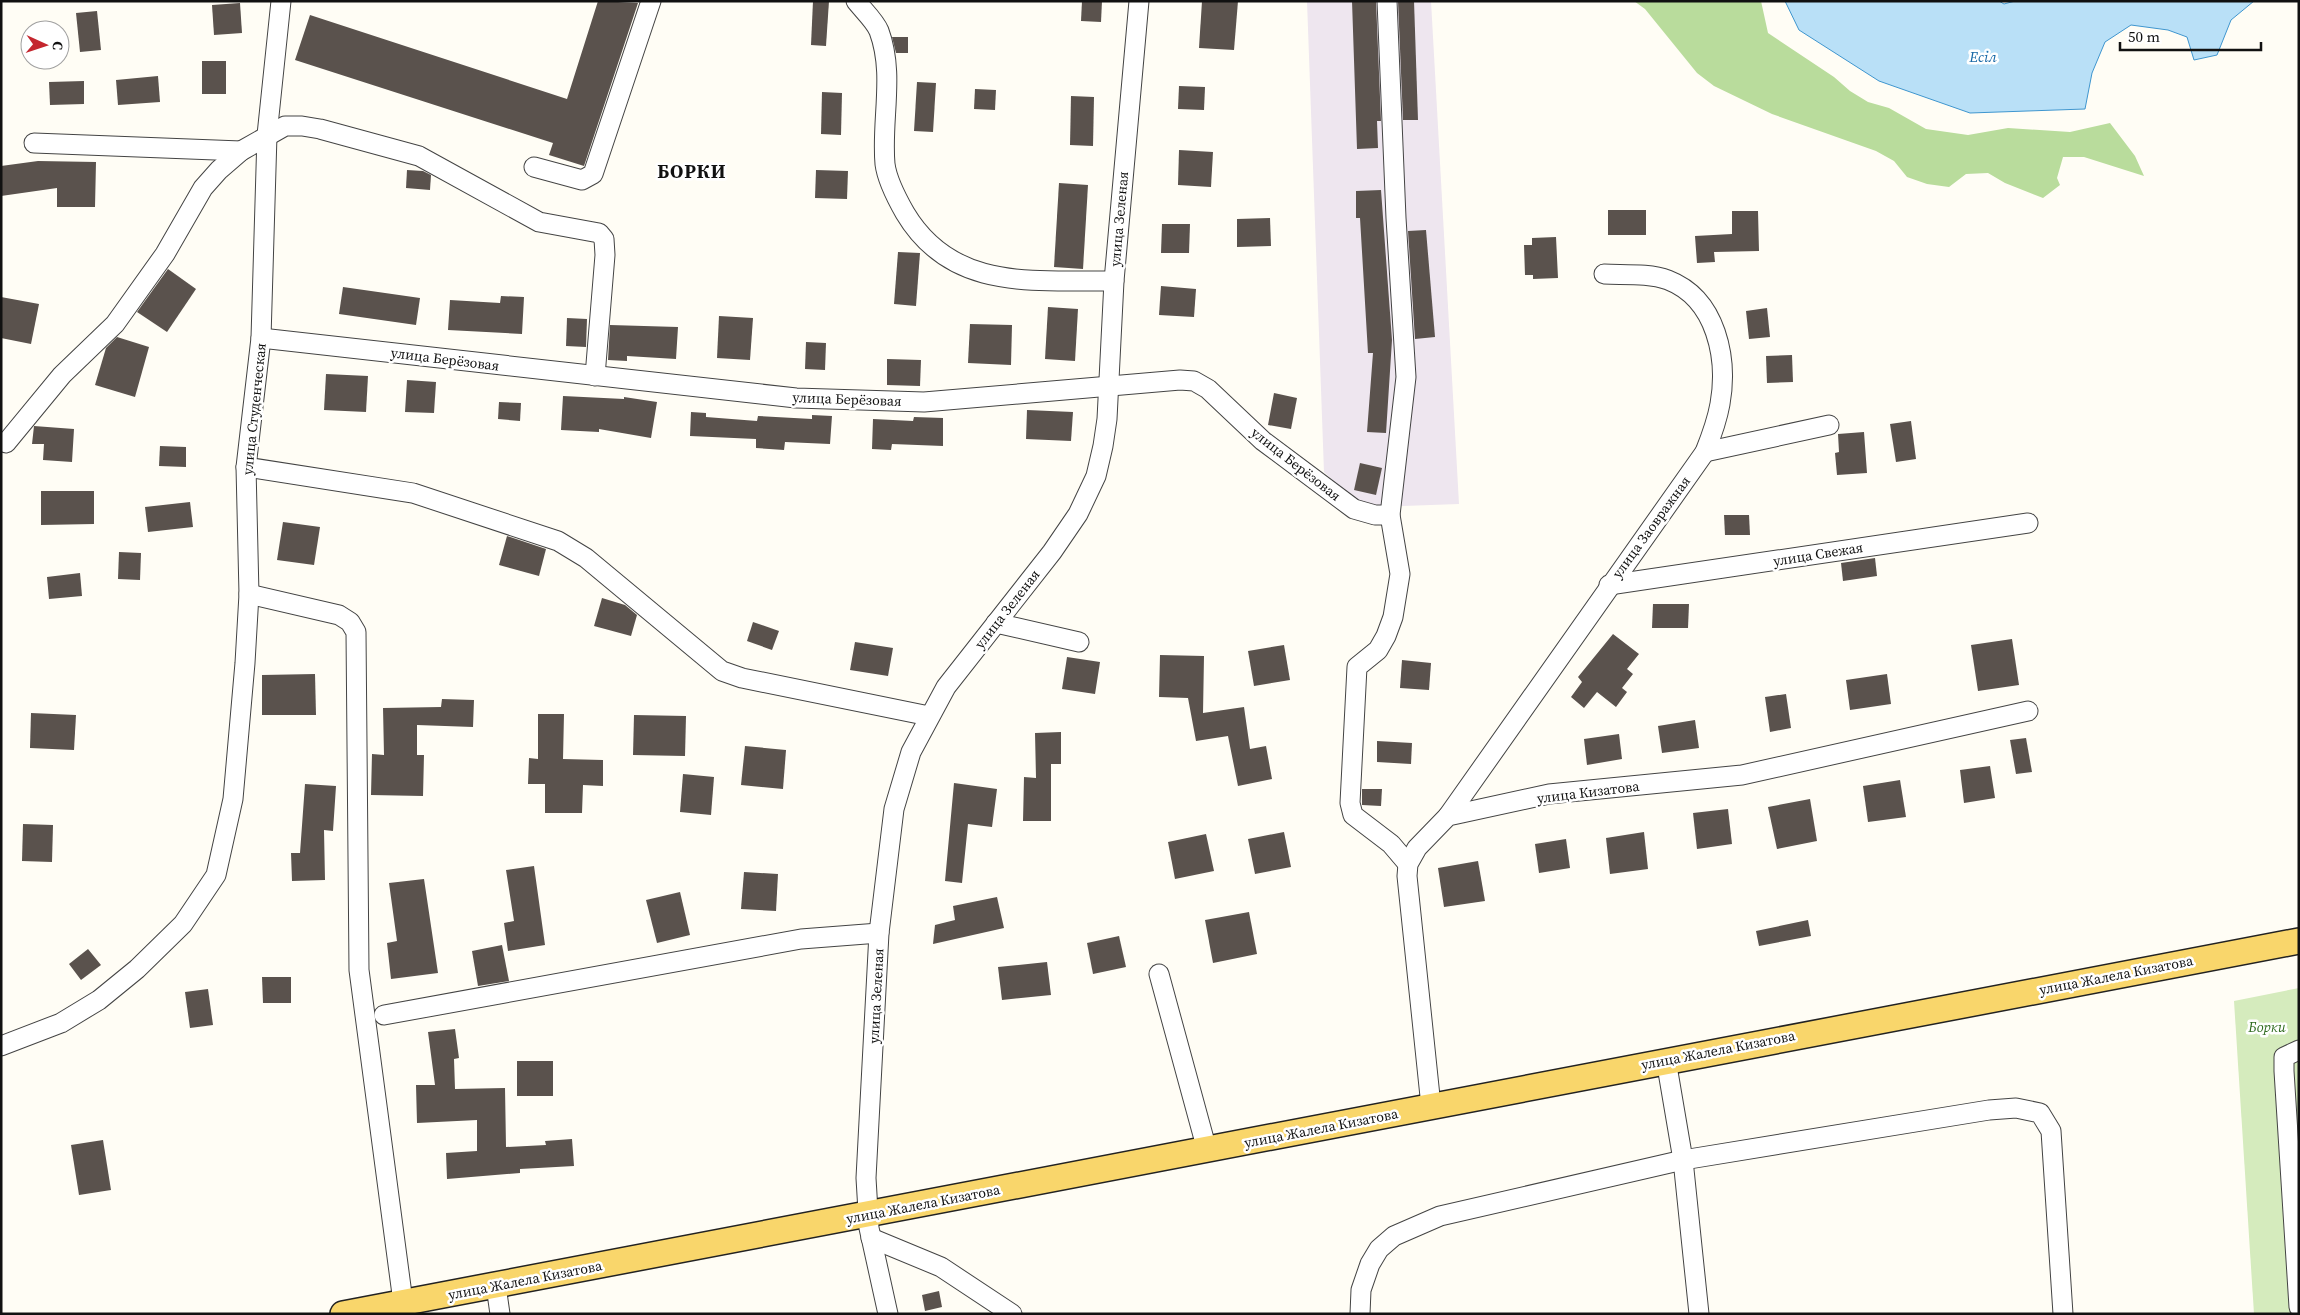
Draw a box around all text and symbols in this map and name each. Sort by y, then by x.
north arrow [20,20,70,70]
scale bar [2120,20,2261,52]
text: 50 m [2128,26,2160,47]
text: С [48,41,68,51]
water label: Есіл [1968,46,1998,67]
district label: БОРКИ [657,158,727,184]
street label: улица Зеленая [1105,170,1133,268]
street label: улица Студенческая [237,342,271,476]
street label: улица Берёзовая [390,342,500,376]
street label: улица Берёзовая [792,387,902,411]
street label: улица Берёзовая [1247,423,1345,505]
street label: улица Заовражная [1607,472,1695,582]
street label: улица Свежая [1772,537,1864,571]
street label: улица Зеленая [970,565,1044,653]
street label: улица Кизатова [1536,776,1641,808]
street label: улица Зеленая [864,948,888,1044]
street label: улица Жалела Кизатова [2037,950,2196,1000]
park label: Борки [2247,1017,2286,1037]
street label: улица Жалела Кизатова [1639,1025,1798,1075]
street label: улица Жалела Кизатова [1242,1103,1401,1153]
street label: улица Жалела Кизатова [844,1179,1003,1229]
street label: улица Жалела Кизатова [446,1255,605,1305]

